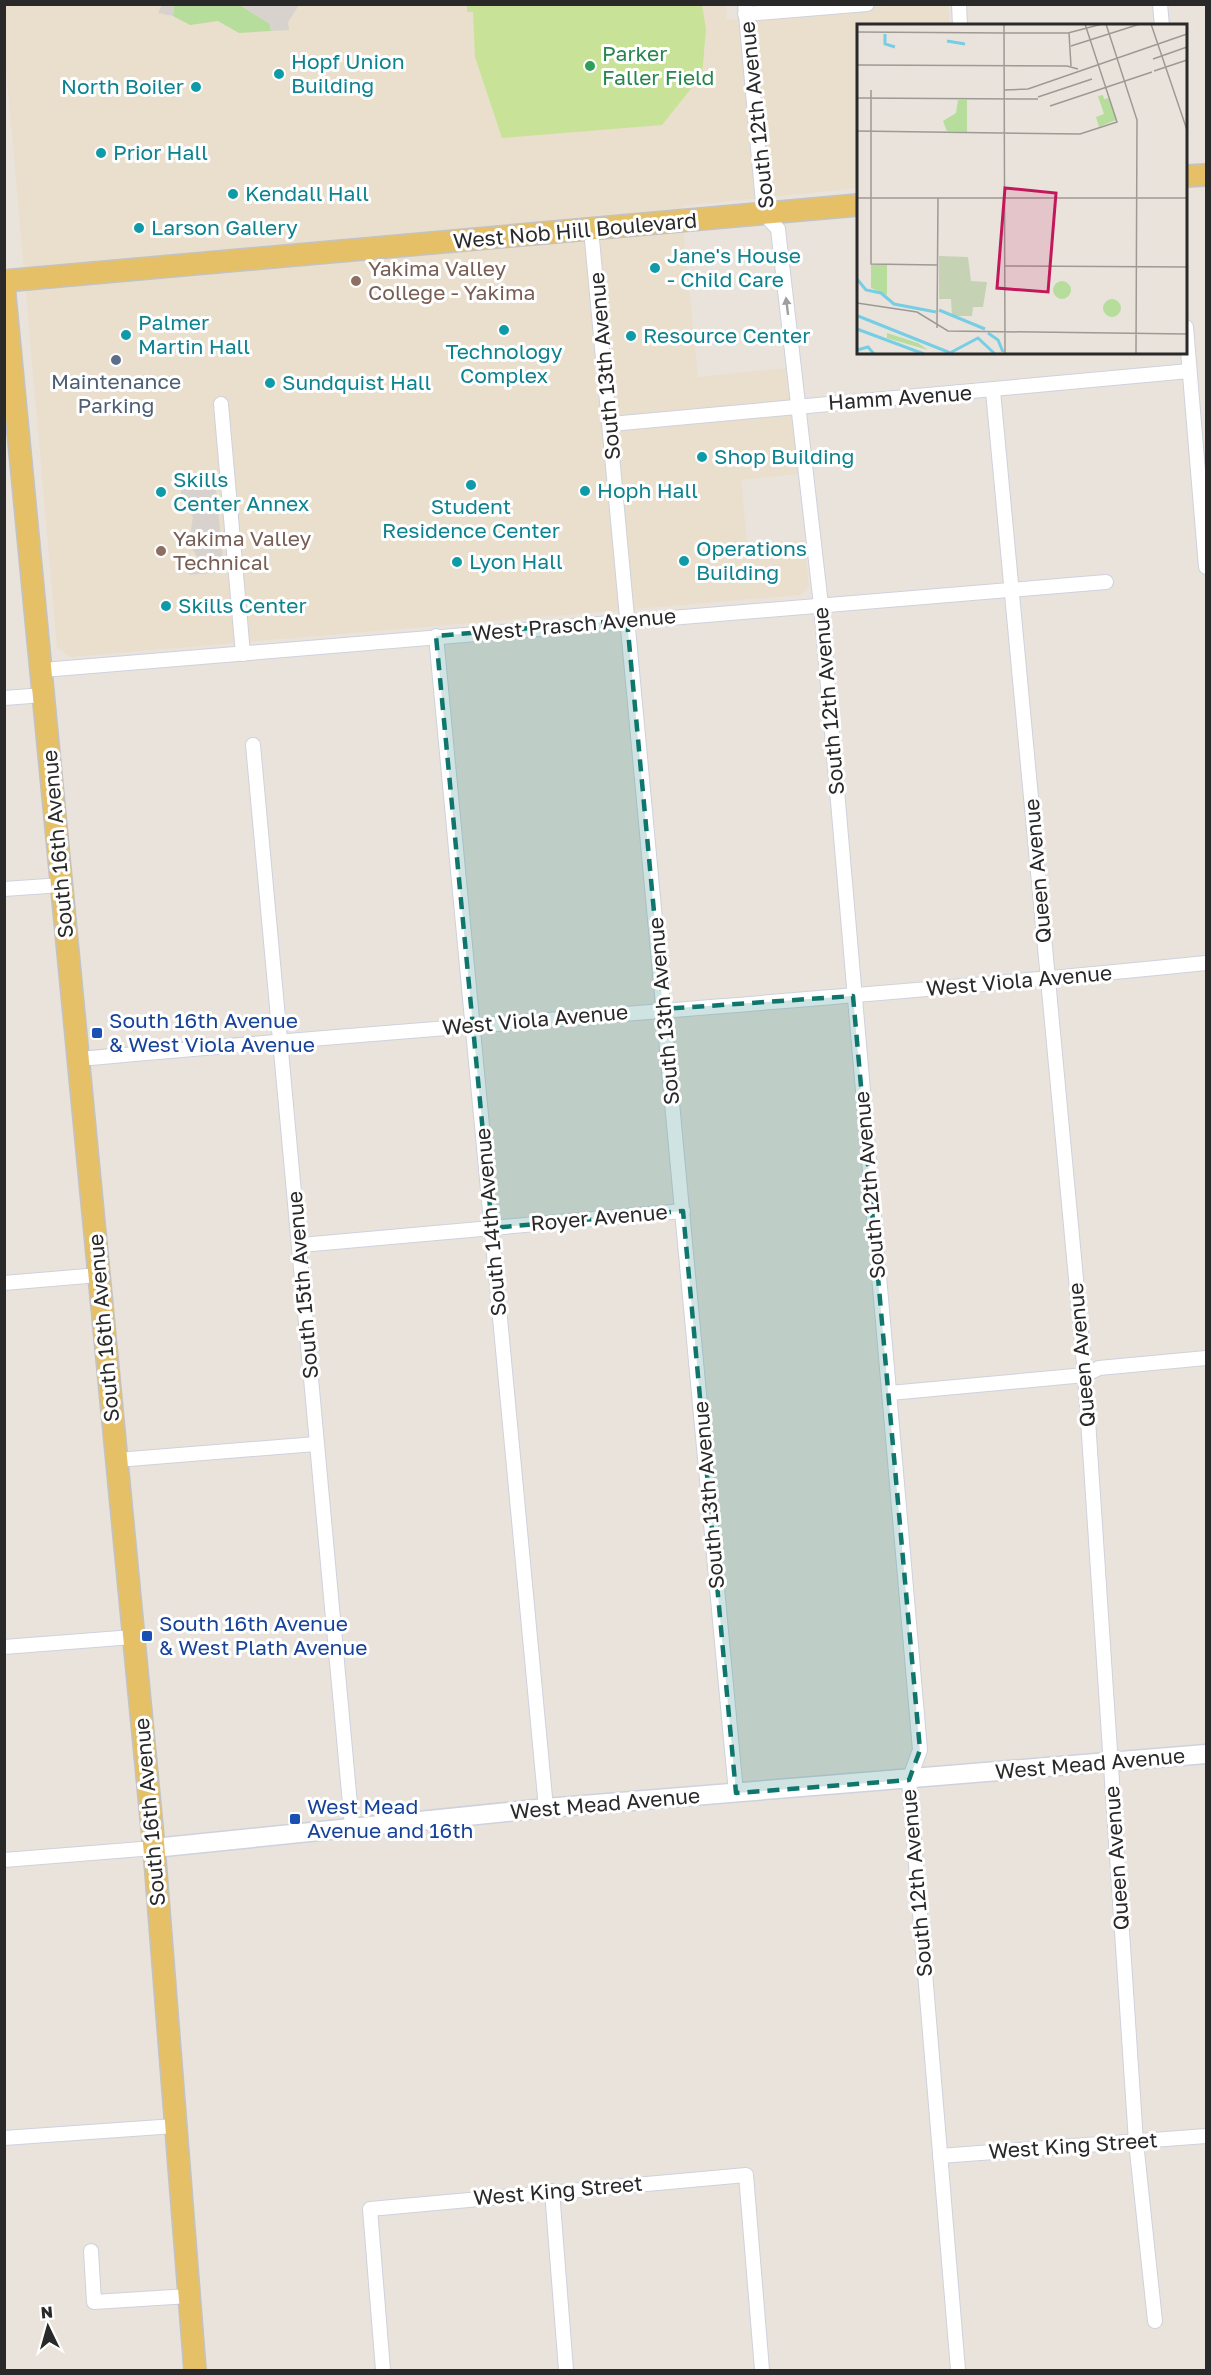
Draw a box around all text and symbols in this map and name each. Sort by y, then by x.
street label: South 12th Avenue [733,20,779,210]
inset map [857,24,1187,354]
place label: Parker Faller Field [602,40,715,90]
place label: Hopf Union Building [291,48,405,98]
marker: Parker Faller Field [583,59,597,73]
marker: Hopf Union Building [272,67,286,81]
place label: North Boiler [61,73,184,99]
marker: North Boiler [189,80,203,94]
place label: Prior Hall [113,139,208,165]
marker: Prior Hall [94,146,108,160]
place label: Kendall Hall [245,180,369,206]
marker: Kendall Hall [226,187,240,201]
street label: West Nob Hill Boulevard [452,206,698,254]
place label: Larson Gallery [151,214,298,240]
marker: Larson Gallery [132,221,146,235]
place label: Jane's House - Child Care [667,242,801,292]
place label: Yakima Valley College - Yakima [368,255,535,305]
marker: Jane's House - Child Care [648,261,662,275]
street label: South 13th Avenue [583,271,625,461]
marker: Yakima Valley College - Yakima [349,274,363,288]
one-way arrow [782,296,792,315]
place label: Palmer Martin Hall [138,309,250,359]
place label: Resource Center [643,322,810,348]
marker: Technology Complex [497,323,511,337]
marker: Palmer Martin Hall [119,328,133,342]
marker: Resource Center [624,329,638,343]
place label: Technology Complex [446,338,563,388]
marker: Maintenance Parking [109,353,123,367]
place label: Maintenance Parking [51,368,181,418]
place label: Sundquist Hall [282,369,431,395]
marker: Sundquist Hall [263,376,277,390]
street label: Hamm Avenue [827,379,973,415]
place label: Shop Building [714,443,854,469]
marker: Shop Building [695,450,709,464]
place label: Skills Center Annex [173,466,310,516]
place label: Hoph Hall [597,477,698,503]
marker: Student Residence Center [464,478,478,492]
marker: Hoph Hall [578,484,592,498]
marker: Skills Center Annex [154,485,168,499]
place label: Student Residence Center [382,493,560,543]
place label: Yakima Valley Technical [173,525,311,575]
place label: Operations Building [696,535,807,585]
marker: Yakima Valley Technical [154,544,168,558]
place label: Lyon Hall [469,548,563,574]
marker: Operations Building [677,554,691,568]
marker: Lyon Hall [450,555,464,569]
place label: Skills Center [178,592,307,618]
marker: Skills Center [159,599,173,613]
street label: West Prasch Avenue [471,602,677,646]
street label: South 12th Avenue [807,606,849,796]
street label: South 16th Avenue [36,749,78,939]
street label: Queen Avenue [1018,798,1056,944]
street label: South 13th Avenue [642,916,684,1106]
street label: West Viola Avenue [925,959,1113,1001]
street label: West Viola Avenue [441,998,629,1040]
place label: South 16th Avenue & West Viola Avenue [109,1007,315,1057]
marker: South 16th Avenue & West Viola Avenue [90,1026,104,1040]
street label: South 12th Avenue [848,1090,890,1280]
street label: South 14th Avenue [469,1127,511,1317]
street label: South 15th Avenue [281,1190,323,1380]
street label: Royer Avenue [529,1198,668,1236]
street label: South 16th Avenue [82,1233,124,1423]
street label: Queen Avenue [1062,1282,1100,1428]
street label: South 13th Avenue [687,1400,729,1590]
place label: South 16th Avenue & West Plath Avenue [159,1610,367,1660]
marker: South 16th Avenue & West Plath Avenue [140,1629,154,1643]
street label: South 16th Avenue [128,1717,170,1907]
street label: West Mead Avenue [994,1742,1186,1784]
street label: West Mead Avenue [509,1782,701,1824]
street label: Queen Avenue [1098,1785,1134,1931]
street label: South 12th Avenue [895,1788,937,1978]
place label: West Mead Avenue and 16th [307,1793,474,1843]
marker: West Mead Avenue and 16th [288,1812,302,1826]
street label: West King Street [987,2126,1158,2164]
street label: West King Street [472,2170,644,2210]
north arrow [18,2297,78,2357]
text: N [40,2302,54,2323]

